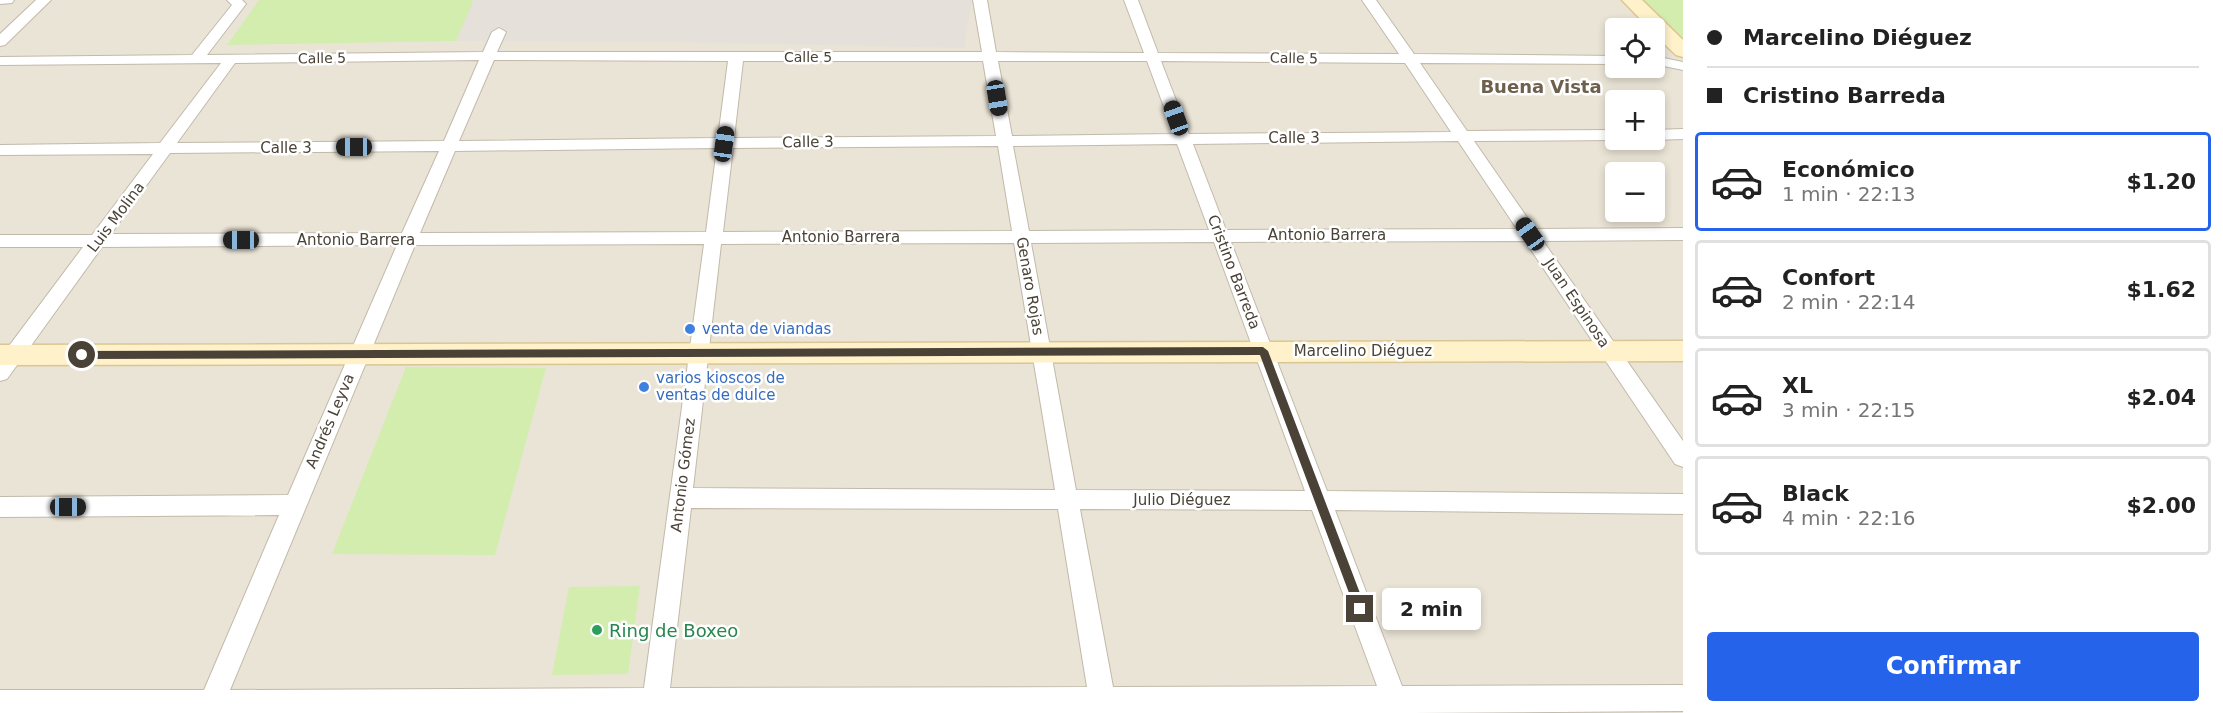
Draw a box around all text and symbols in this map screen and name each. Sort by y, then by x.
map controls [1605,18,1665,222]
button: locate [1605,18,1665,78]
text: Marcelino Diéguez [1743,25,1972,50]
street label: Calle 5 [784,49,832,65]
street label: Calle 5 [298,50,346,66]
street label: Calle 5 [1270,50,1318,66]
district label: Buena Vista [1480,76,1602,97]
car [985,79,1009,117]
text: Cristino Barreda [1743,83,1946,108]
button: + [1605,90,1665,150]
car [1161,98,1191,138]
car [713,125,735,163]
street label: Calle 3 [1268,129,1320,147]
street label: Calle 3 [782,133,834,151]
car [336,138,372,156]
street label: Calle 3 [260,139,312,157]
icon: car [1710,155,1764,209]
text: Económico [1782,157,1915,182]
button: − [1605,162,1665,222]
text: $1.20 [2126,169,2196,194]
street label: Luis Molina [84,178,148,256]
text: 1 min · 22:13 [1782,182,1916,206]
street label: Cristino Barreda [1204,212,1264,332]
car [1512,214,1548,254]
street label: Antonio Barrera [1268,226,1386,244]
street label: Antonio Barrera [782,228,900,246]
car [223,231,259,249]
street label: Antonio Barrera [297,231,415,249]
street label: Genaro Rojas [1013,235,1048,337]
street label: Juan Espinosa [1540,254,1614,351]
icon: car [1710,263,1764,317]
text: Confort [1782,265,1875,290]
text: $1.62 [2126,277,2196,302]
text: 2 min · 22:14 [1782,290,1916,314]
place label: venta de viandas [702,320,831,338]
marker: venta de viandas [683,322,697,336]
route start [68,341,95,368]
street label: Marcelino Diéguez [1294,342,1432,360]
place label: varios kioscos de ventas de dulce [656,369,785,404]
street label: Andrés Leyva [302,371,358,471]
icon: car [1710,371,1764,425]
text: XL [1782,373,1813,398]
marker: varios kioscos de ventas de dulce [637,380,651,394]
text: $2.04 [2126,385,2196,410]
text: 3 min · 22:15 [1782,398,1916,422]
street label: Antonio Gómez [667,417,699,533]
icon: car [1710,479,1764,533]
text: Black [1782,481,1849,506]
street label: Julio Diéguez [1132,491,1231,509]
text: $2.00 [2126,493,2196,518]
car [50,498,86,516]
text: 4 min · 22:16 [1782,506,1916,530]
callout: 2 min [1381,588,1480,630]
route end [1346,595,1373,622]
text: 2 min [1400,597,1463,621]
place label: Ring de Boxeo [609,620,738,641]
marker: Ring de Boxeo [590,623,604,637]
button: Confirmar [1707,632,2199,701]

